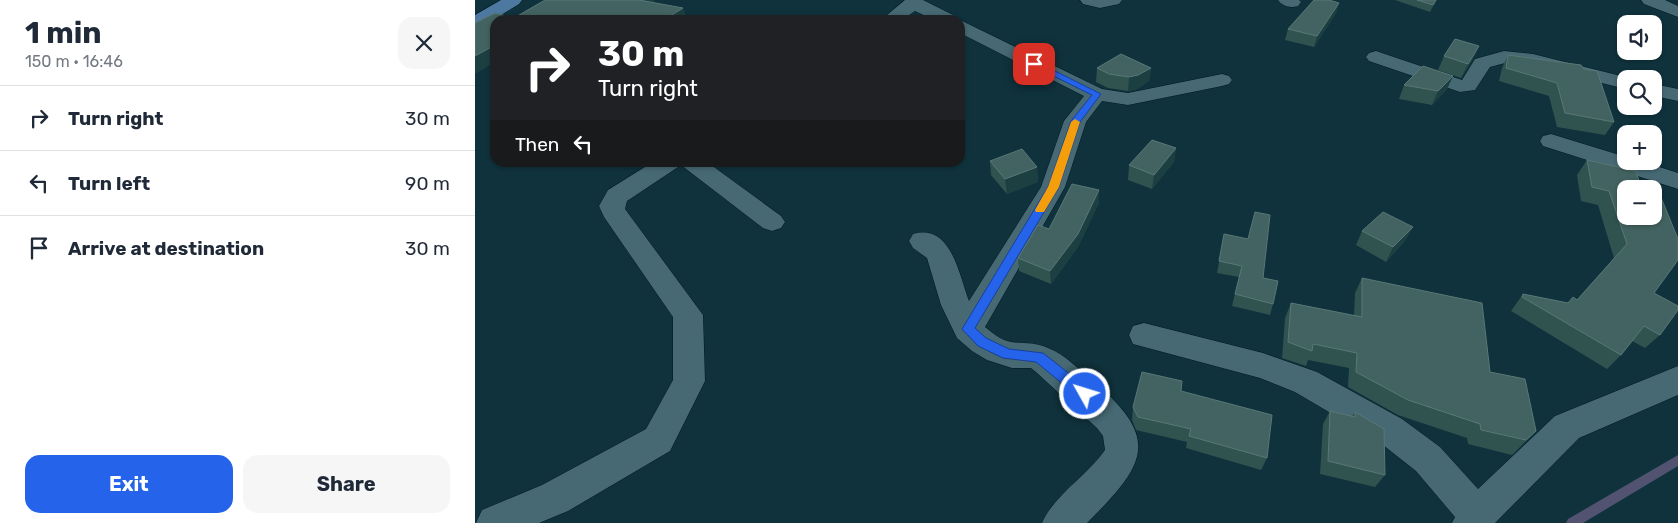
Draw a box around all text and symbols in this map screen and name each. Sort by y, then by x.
text: 1 min [25,15,102,51]
map controls [1617,15,1662,225]
button: sound [1617,15,1662,60]
button: close [398,17,450,69]
text: 30 m [598,33,684,75]
icon: right [515,35,580,100]
pin [1013,43,1055,85]
icon: arrive [1020,50,1048,78]
text: 150 m · 16:46 [25,52,123,71]
button: search [1617,70,1662,115]
text: Turn right [598,75,698,102]
icon: right [25,104,53,132]
text: Turn right [68,107,163,130]
text: 30 m [405,107,450,130]
button: + [1617,125,1662,170]
icon: left [569,130,597,158]
text: Then [515,133,559,156]
icon: left [25,169,53,197]
text: Turn left [68,172,150,195]
text: 90 m [405,172,450,195]
button: − [1617,180,1662,225]
icon: arrive [25,234,53,262]
text: Arrive at destination [68,237,264,260]
text: 30 m [405,237,450,260]
position arrow [1058,367,1110,419]
button: Exit [25,455,233,513]
button: Share [243,455,450,513]

